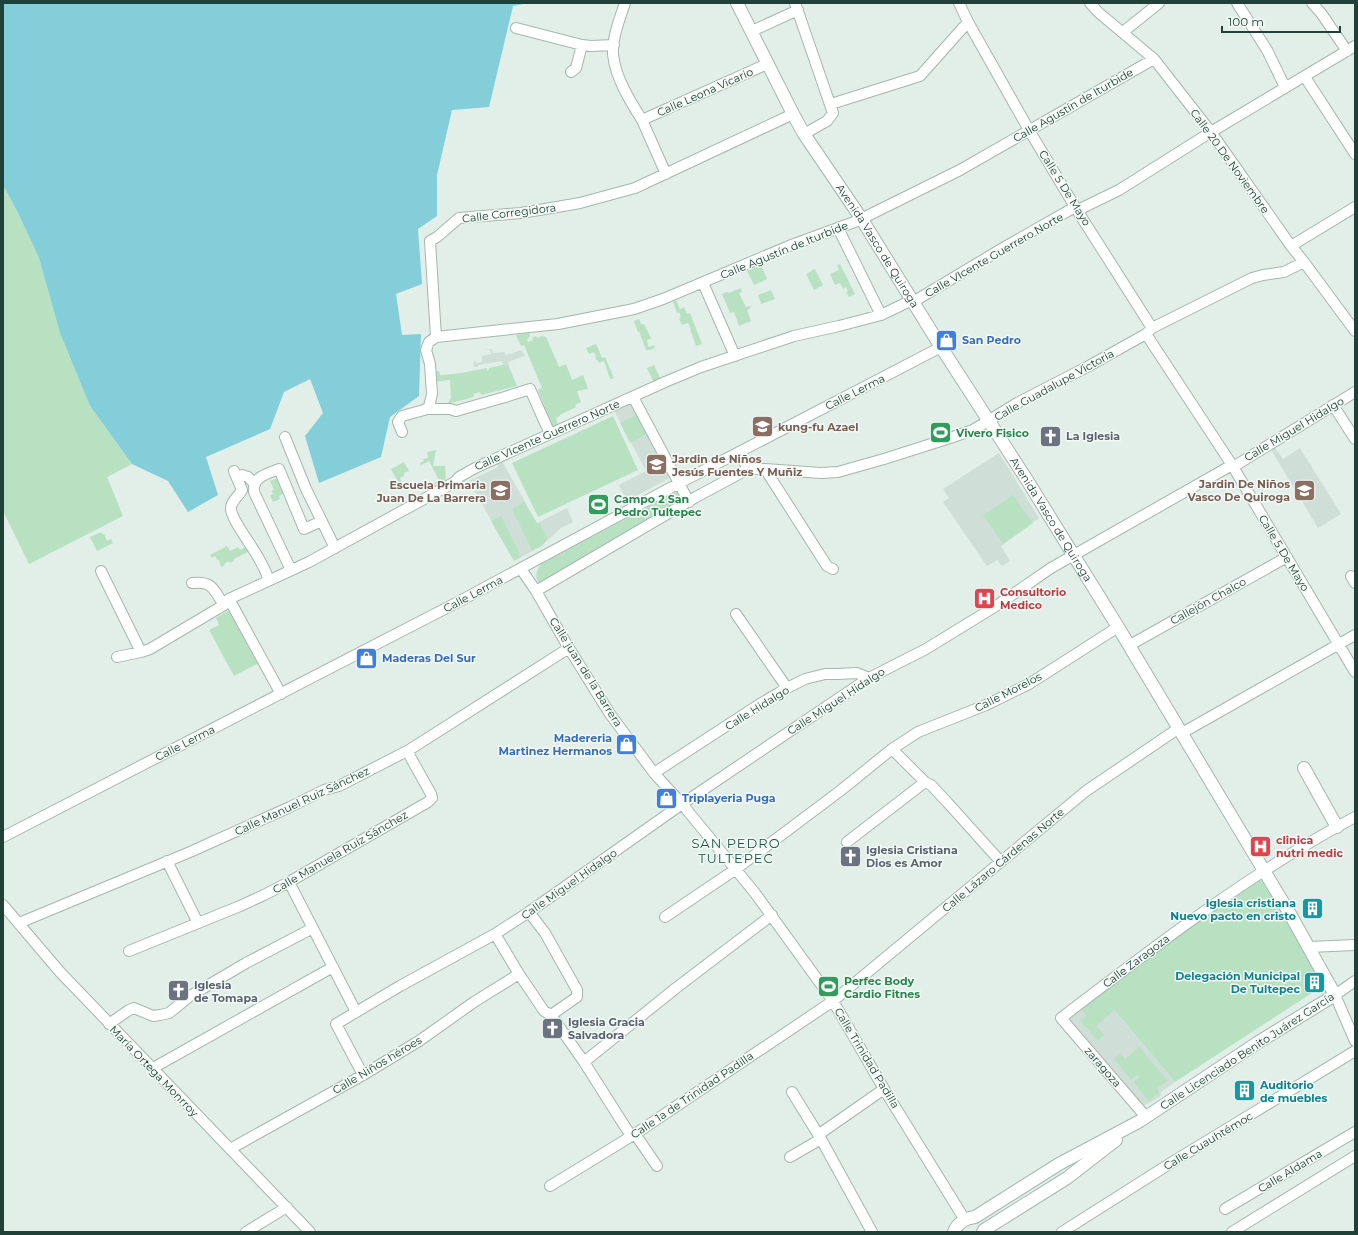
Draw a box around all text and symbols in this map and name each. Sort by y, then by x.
scale bar [1222,8,1340,34]
text: 100 m [1228,14,1264,29]
street label: Calle Leona Vicario [655,64,755,119]
street label: Calle Agustín de Iturbide [1010,65,1136,145]
street label: Calle 20 De Noviembre [1187,106,1273,216]
street label: Calle 5 De Mayo [1036,147,1094,229]
street label: Avenida Vasco de Quiroga [833,181,922,310]
street label: Calle Corregidora [461,200,557,226]
street label: Calle VIcente Guerrero Norte [922,209,1066,300]
street label: Calle Agustín de Iturbide [718,218,850,282]
shop icon: San Pedro [934,327,960,353]
place label: San Pedro [962,333,1021,347]
street label: Calle Guadalupe Victoria [992,346,1116,424]
street label: Calle Lerma [823,371,887,413]
street label: Calle Miguel Hidalgo [1242,394,1346,464]
street label: Calle VIcente Guerrero Norte [472,396,622,473]
school or university icon: kung-fu Azael [750,414,776,440]
place label: kung-fu Azael [778,420,859,434]
sports icon: Vivero Fisico [928,420,954,446]
church icon: La Iglesia [1037,423,1063,449]
place label: Vivero Fisico [955,426,1029,440]
place label: La Iglesia [1066,429,1120,443]
school or university icon: Jardin de Niños Jesús Fuentes Y Muñiz [643,452,669,478]
place label: Jardin de Niños Jesús Fuentes Y Muñiz [671,452,802,479]
street label: Avenida Vasco de Quiroga [1007,454,1095,584]
place label: Jardin De Niños Vasco De Quiroga [1186,477,1290,504]
school or university icon: Jardin De Niños Vasco De Quiroga [1292,477,1318,503]
place label: Escuela Primaria Juan De La Barrera [376,478,486,505]
school or university icon: Escuela Primaria Juan De La Barrera [488,478,514,504]
sports icon: Campo 2 San Pedro Tultepec [586,492,612,518]
place label: Campo 2 San Pedro Tultepec [614,492,702,519]
street label: Calle 5 De Mayo [1256,512,1312,594]
street label: Calle Lerma [441,573,505,615]
street label: Callejón Chalco [1168,574,1248,628]
hospital icon: Consultorio Medico [972,585,998,611]
place label: Consultorio Medico [1000,585,1066,612]
street label: Calle juan de la Barrera [547,615,625,729]
shop icon: Maderas Del Sur [354,645,380,671]
place label: Maderas Del Sur [382,651,476,665]
street label: Calle Miguel Hidalgo [784,664,888,738]
street label: Calle Morelos [972,669,1044,715]
street label: Calle Hidalgo [722,683,792,733]
street label: Calle Lerma [153,722,217,764]
place label: Madereria Martinez Hermanos [499,731,612,758]
shop icon: Madereria Martinez Hermanos [614,731,640,757]
street label: Calle Manuel Ruiz Sánchez [232,763,372,838]
shop icon: Triplayeria Puga [653,785,679,811]
place label: Triplayeria Puga [682,791,776,805]
street label: Calle Lázaro Cárdenas Norte [939,805,1067,915]
street label: Calle Manuela Ruíz Sánchez [270,807,410,896]
hospital icon: clinica nutri medic [1248,833,1274,859]
place label: clinica nutri medic [1276,833,1344,860]
district label: SAN PEDRO TULTEPEC [691,835,781,866]
church icon: Iglesia Cristiana Dios es Amor [838,843,864,869]
place label: Iglesia Cristiana Dios es Amor [866,843,958,870]
street label: Calle Miguel Hidalgo [518,846,620,922]
place label: Iglesia cristiana Nuevo pacto en cristo [1170,896,1296,923]
building icon: Iglesia cristiana Nuevo pacto en cristo [1299,896,1325,922]
street label: Calle Zaragoza [1100,931,1172,991]
place label: Delegación Municipal De Tultepec [1175,969,1300,996]
building icon: Delegación Municipal De Tultepec [1302,969,1328,995]
sports icon: Perfec Body Cardio Fitnes [815,974,841,1000]
place label: Perfec Body Cardio Fitnes [844,974,920,1001]
church icon: Iglesia de Tomapa [165,978,191,1004]
place label: Iglesia de Tomapa [194,978,258,1005]
street label: Calle Licenciado Benito Juárez García [1157,989,1337,1113]
street label: Calle Trinidad Padilla [831,1005,903,1111]
church icon: Iglesia Gracia Salvadora [539,1015,565,1041]
place label: Iglesia Gracia Salvadora [568,1015,645,1042]
street label: María Ortega Monrroy [107,1022,201,1120]
street label: Calle Niños héroes [330,1033,425,1097]
street label: zaragoza [1082,1044,1124,1090]
street label: Calle 1a de Trinidad Padilla [628,1049,756,1141]
building icon: Auditorio de muebles [1232,1078,1258,1104]
place label: Auditorio de muebles [1259,1078,1328,1105]
street label: Calle Cuauhtémoc [1161,1109,1255,1173]
street label: Calle Aldama [1255,1146,1325,1196]

